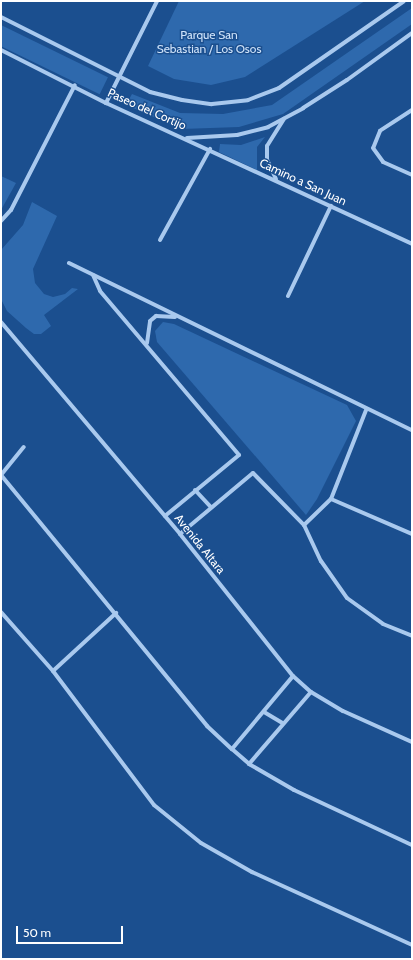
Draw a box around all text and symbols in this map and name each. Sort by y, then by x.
park label: Parque San Sebastian / Los Osos [157,28,261,56]
street label: Paseo del Cortijo [105,85,189,133]
street label: Camino a San Juan [257,155,349,209]
street label: Avenida Altara [172,511,228,577]
scale bar [18,918,125,944]
text: 50 m [23,925,51,940]

